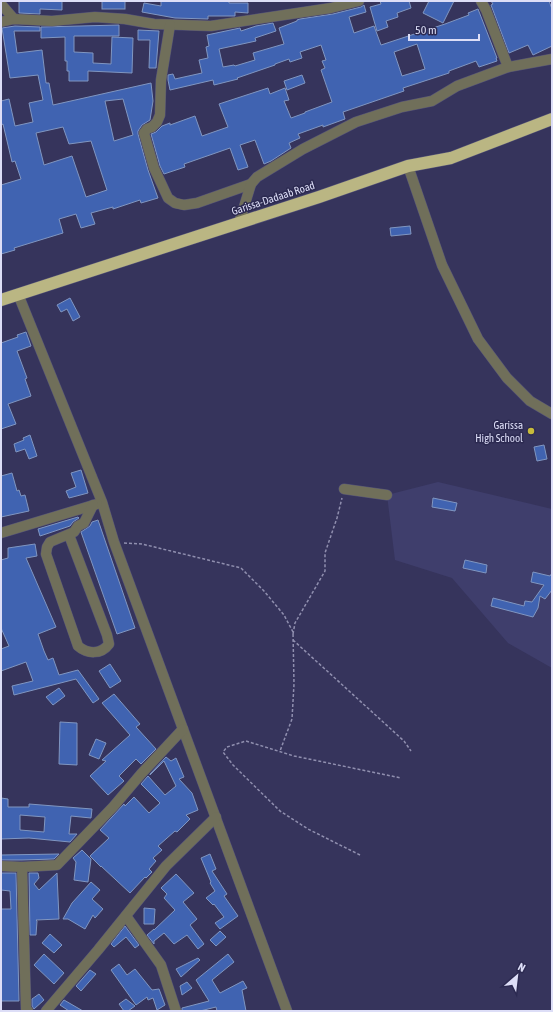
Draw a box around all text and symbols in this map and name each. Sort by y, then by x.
scale bar [409,16,479,42]
text: 50 m [415,23,437,37]
street label: Garissa-Dadaab Road [230,179,316,217]
place label: Garissa High School [475,419,523,444]
marker: Garissa High School [526,426,536,436]
north arrow [497,956,537,996]
text: N [516,960,527,974]

